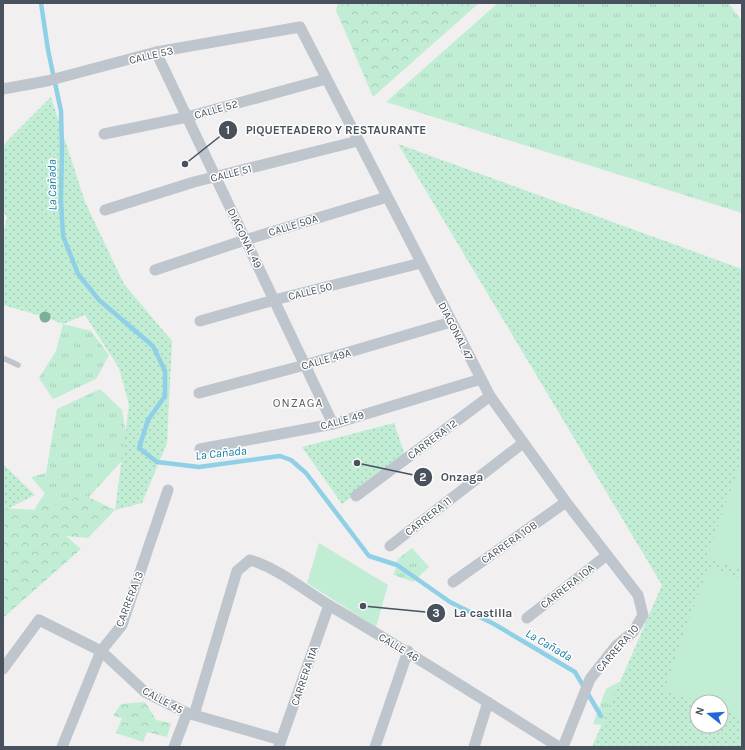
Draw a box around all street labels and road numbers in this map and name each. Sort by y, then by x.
street label: CALLE 53 [128,44,174,67]
street label: CALLE 52 [193,97,239,122]
street label: CALLE 51 [209,162,253,185]
street label: DIAGONAL 49 [224,206,265,270]
street label: CALLE 50A [267,212,320,239]
street label: CALLE 50 [287,280,333,303]
street label: DIAGONAL 47 [435,300,476,363]
street label: CALLE 49A [300,346,353,373]
street label: CALLE 49 [319,408,365,433]
street label: CARRERA 12 [405,417,460,462]
street label: CARRERA 11 [402,494,454,539]
street label: CARRERA 10B [479,518,540,566]
street label: CARRERA 10A [538,561,597,611]
street label: CARRERA 13 [113,570,146,629]
street label: CARRERA 10 [593,622,641,675]
street label: CALLE 46 [376,630,421,664]
street label: CARRERA 11A [288,644,321,708]
street label: CALLE 45 [140,684,185,717]

